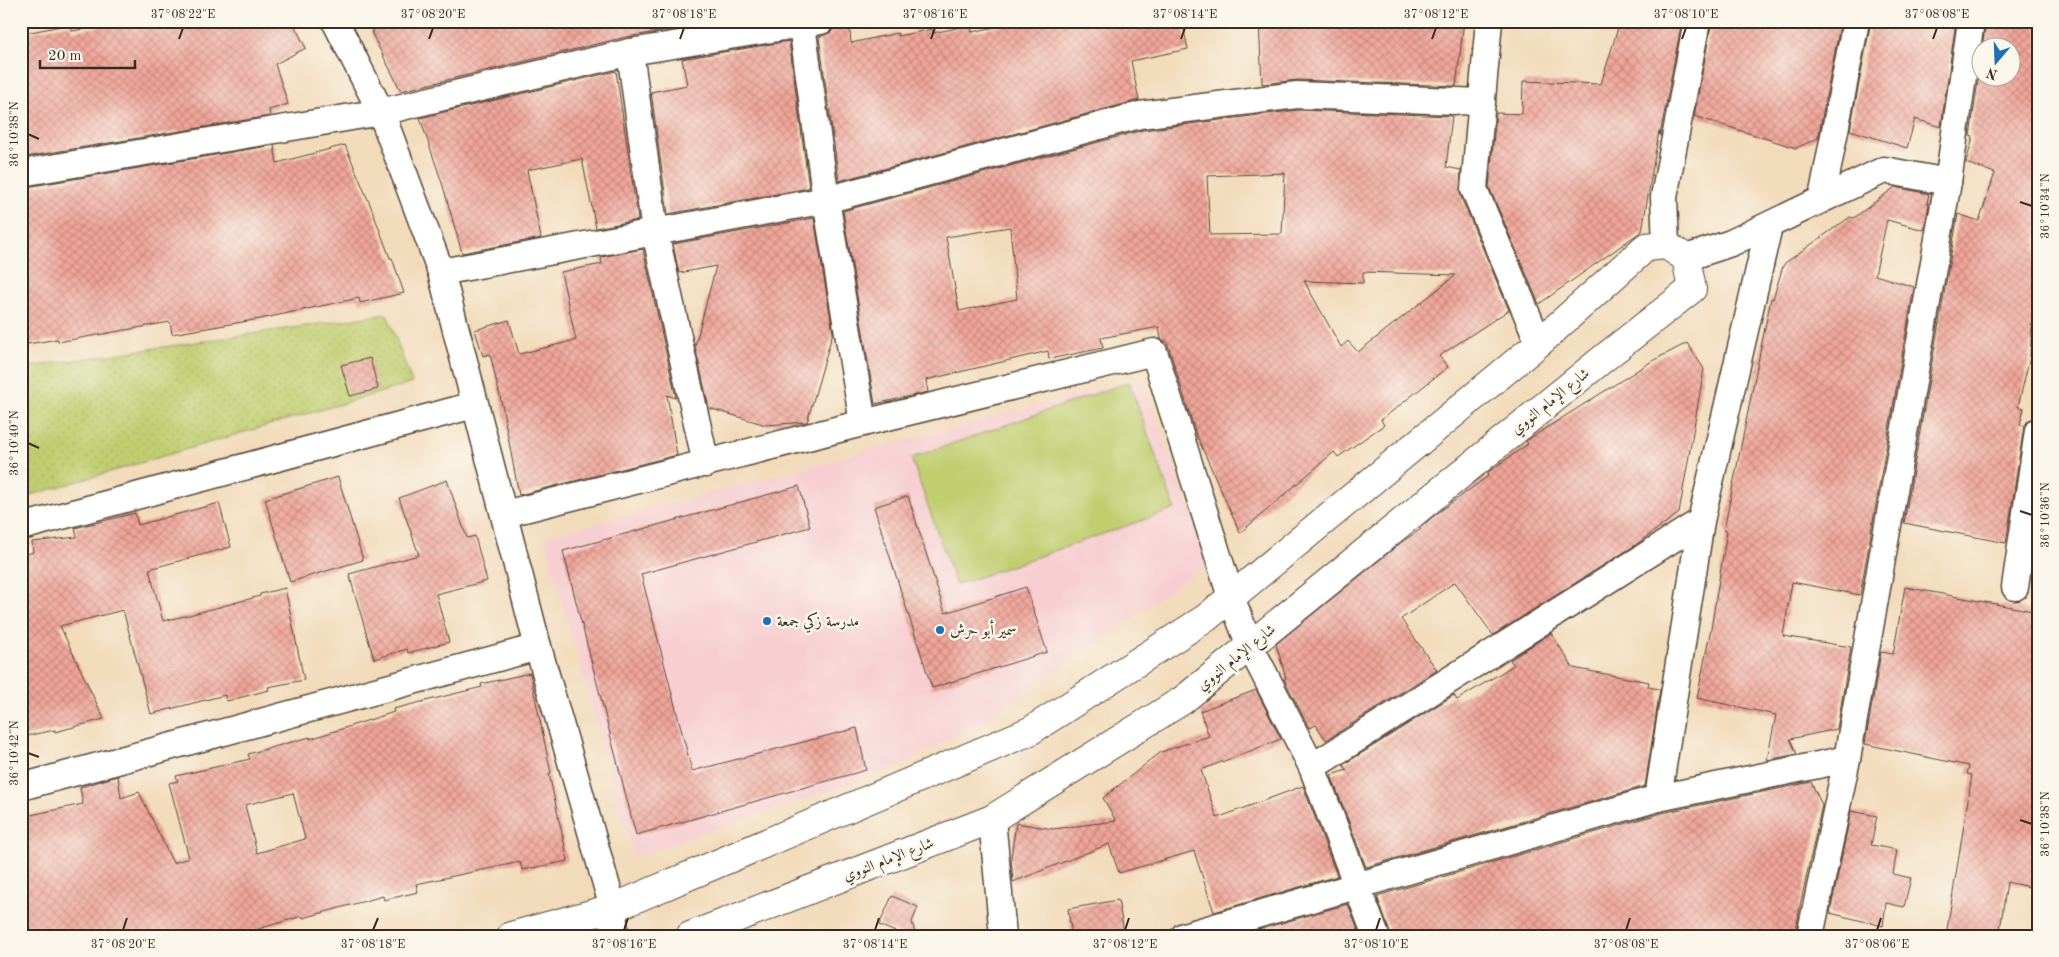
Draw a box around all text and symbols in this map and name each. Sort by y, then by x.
text: 37°08'22"E [151,9,215,21]
text: 37°08'20"E [401,9,465,21]
text: 37°08'18"E [652,9,716,21]
text: 37°08'16"E [903,9,967,21]
text: 37°08'14"E [1153,9,1217,21]
text: 37°08'12"E [1404,9,1468,21]
text: 37°08'10"E [1654,9,1718,21]
text: 37°08'08"E [1905,9,1969,21]
scale bar [40,38,135,70]
north arrow [1972,38,2022,88]
text: 20 m [48,49,82,64]
text: N [1984,65,1999,82]
text: 36°10'38"N [9,101,21,167]
text: 36°10'34"N [2040,173,2052,239]
street label: شارع الإمام النووي [1509,366,1595,441]
text: 36°10'40"N [9,410,21,476]
text: 36°10'36"N [2040,482,2052,548]
place label: مدرسة زكي جمعة [777,611,859,633]
marker: مدرسة زكي جمعة [761,615,773,627]
place label: سمير أبو حرش [950,619,1017,639]
street label: شارع الإمام النووي [1195,622,1281,697]
marker: سمير أبو حرش [934,624,946,636]
text: 36°10'42"N [9,720,21,786]
text: 36°10'38"N [2040,791,2052,857]
street label: شارع الإمام النووي [841,836,937,888]
text: 37°08'20"E [91,939,155,951]
text: 37°08'18"E [341,939,405,951]
text: 37°08'16"E [592,939,656,951]
text: 37°08'14"E [843,939,907,951]
text: 37°08'12"E [1093,939,1157,951]
text: 37°08'10"E [1344,939,1408,951]
text: 37°08'08"E [1594,939,1658,951]
text: 37°08'06"E [1845,939,1909,951]

